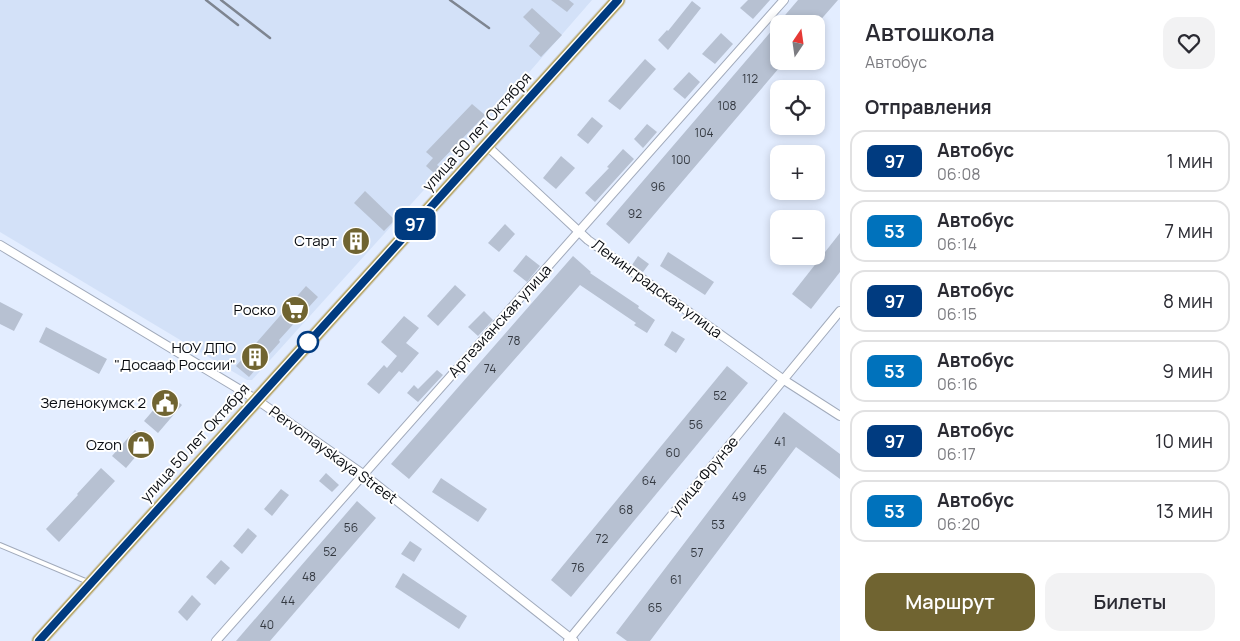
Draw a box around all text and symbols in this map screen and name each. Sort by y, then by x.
north arrow [770,15,825,70]
map controls [770,15,825,265]
text: Автошкола [865,15,995,48]
button: heart [1163,17,1215,69]
text: Автобус [865,51,927,73]
street label: улица 50 лет Октября [417,67,536,196]
house number: 112 [742,70,758,87]
button: locate [770,80,825,135]
text: Отправления [865,94,992,120]
house number: 108 [718,97,737,114]
house number: 104 [694,124,714,141]
text: Автобус [937,137,1014,163]
button: + [770,145,825,200]
text: 1 мин [1167,148,1213,174]
text: 97 [884,149,905,173]
house number: 100 [671,151,691,168]
text: 06:08 [937,163,981,185]
house number: 96 [651,178,665,195]
house number: 92 [628,205,642,222]
text: Автобус [937,207,1014,233]
line badge: 97 [392,208,438,240]
button: − [770,210,825,265]
text: 97 [405,212,425,236]
text: 7 мин [1164,218,1213,244]
text: 53 [884,219,905,243]
building icon: Старт [341,226,371,256]
place label: Старт [294,230,337,251]
text: 06:14 [937,233,977,255]
street label: Ленинградская улица [588,234,727,343]
street label: Артезианская улица [443,260,556,382]
text: Автобус [937,277,1014,303]
text: 8 мин [1163,288,1213,314]
text: 97 [884,289,905,313]
supermarket icon: Роско [280,295,310,325]
place label: Роско [234,299,276,320]
text: 06:15 [937,303,977,325]
unlabelled marker [297,331,319,353]
house number: 78 [508,332,521,349]
place label: НОУ ДПО "Досааф России" [114,337,236,375]
building icon: НОУ ДПО "Досааф России" [240,342,270,372]
text: Автобус [937,347,1014,373]
text: 9 мин [1162,358,1213,384]
text: 53 [884,359,905,383]
house number: 74 [484,360,496,377]
text: 06:16 [937,373,978,395]
street label: улица 50 лет Октября [135,378,254,507]
house number: 52 [713,387,727,404]
public building icon: Зеленокумск 2 [150,388,180,418]
place label: Зеленокумск 2 [40,392,146,413]
street label: Pervomayskaya Street [265,401,402,508]
house number: 56 [689,416,703,433]
text: Автобус [937,417,1014,443]
text: 10 мин [1155,428,1213,454]
text: 97 [884,429,905,453]
shop icon: Ozon [126,430,156,460]
street label: улица Фрунзе [664,431,743,520]
house number: 41 [774,433,786,450]
place label: Ozon [86,434,122,455]
text: 06:17 [937,443,976,465]
house number: 60 [666,444,680,461]
house number: 45 [753,461,767,478]
house number: 64 [642,472,656,489]
text: Автобус [937,487,1014,513]
house number: 49 [732,488,746,505]
text: 13 мин [1156,498,1213,524]
text: 53 [884,499,905,523]
house number: 68 [619,501,633,518]
text: 06:20 [937,513,980,535]
house number: 53 [711,516,725,533]
house number: 56 [344,519,358,536]
house number: 72 [596,530,609,547]
house number: 52 [323,543,337,560]
house number: 57 [691,544,703,561]
house number: 76 [571,559,585,576]
house number: 48 [302,568,316,585]
house number: 61 [670,571,682,588]
button: Маршрут [865,573,1035,631]
button: Билеты [1045,573,1215,631]
house number: 44 [281,592,295,609]
house number: 65 [648,599,662,616]
house number: 40 [260,616,274,633]

